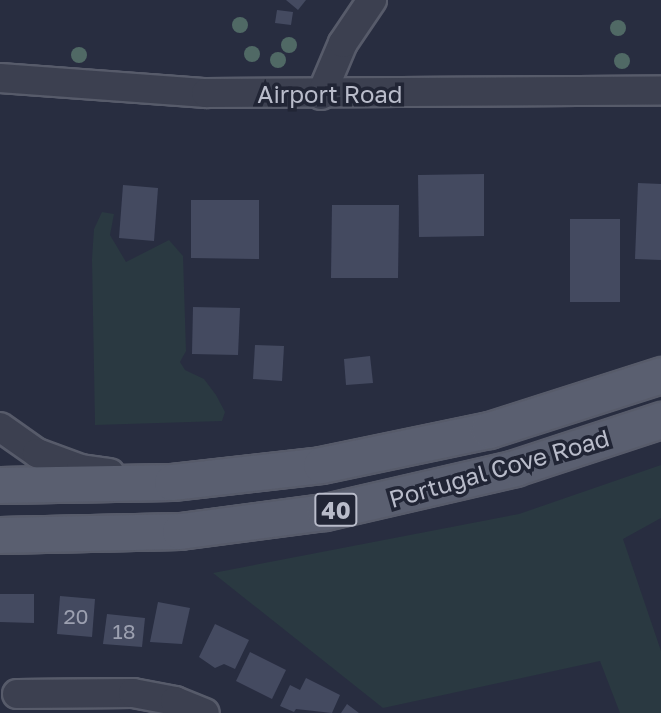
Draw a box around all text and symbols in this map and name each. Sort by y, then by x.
street label: Airport Road [257,80,403,108]
street label: Portugal Cove Road [386,423,612,513]
road number: 40 [313,490,359,530]
house number: 20 [63,603,89,629]
house number: 18 [113,618,135,644]

